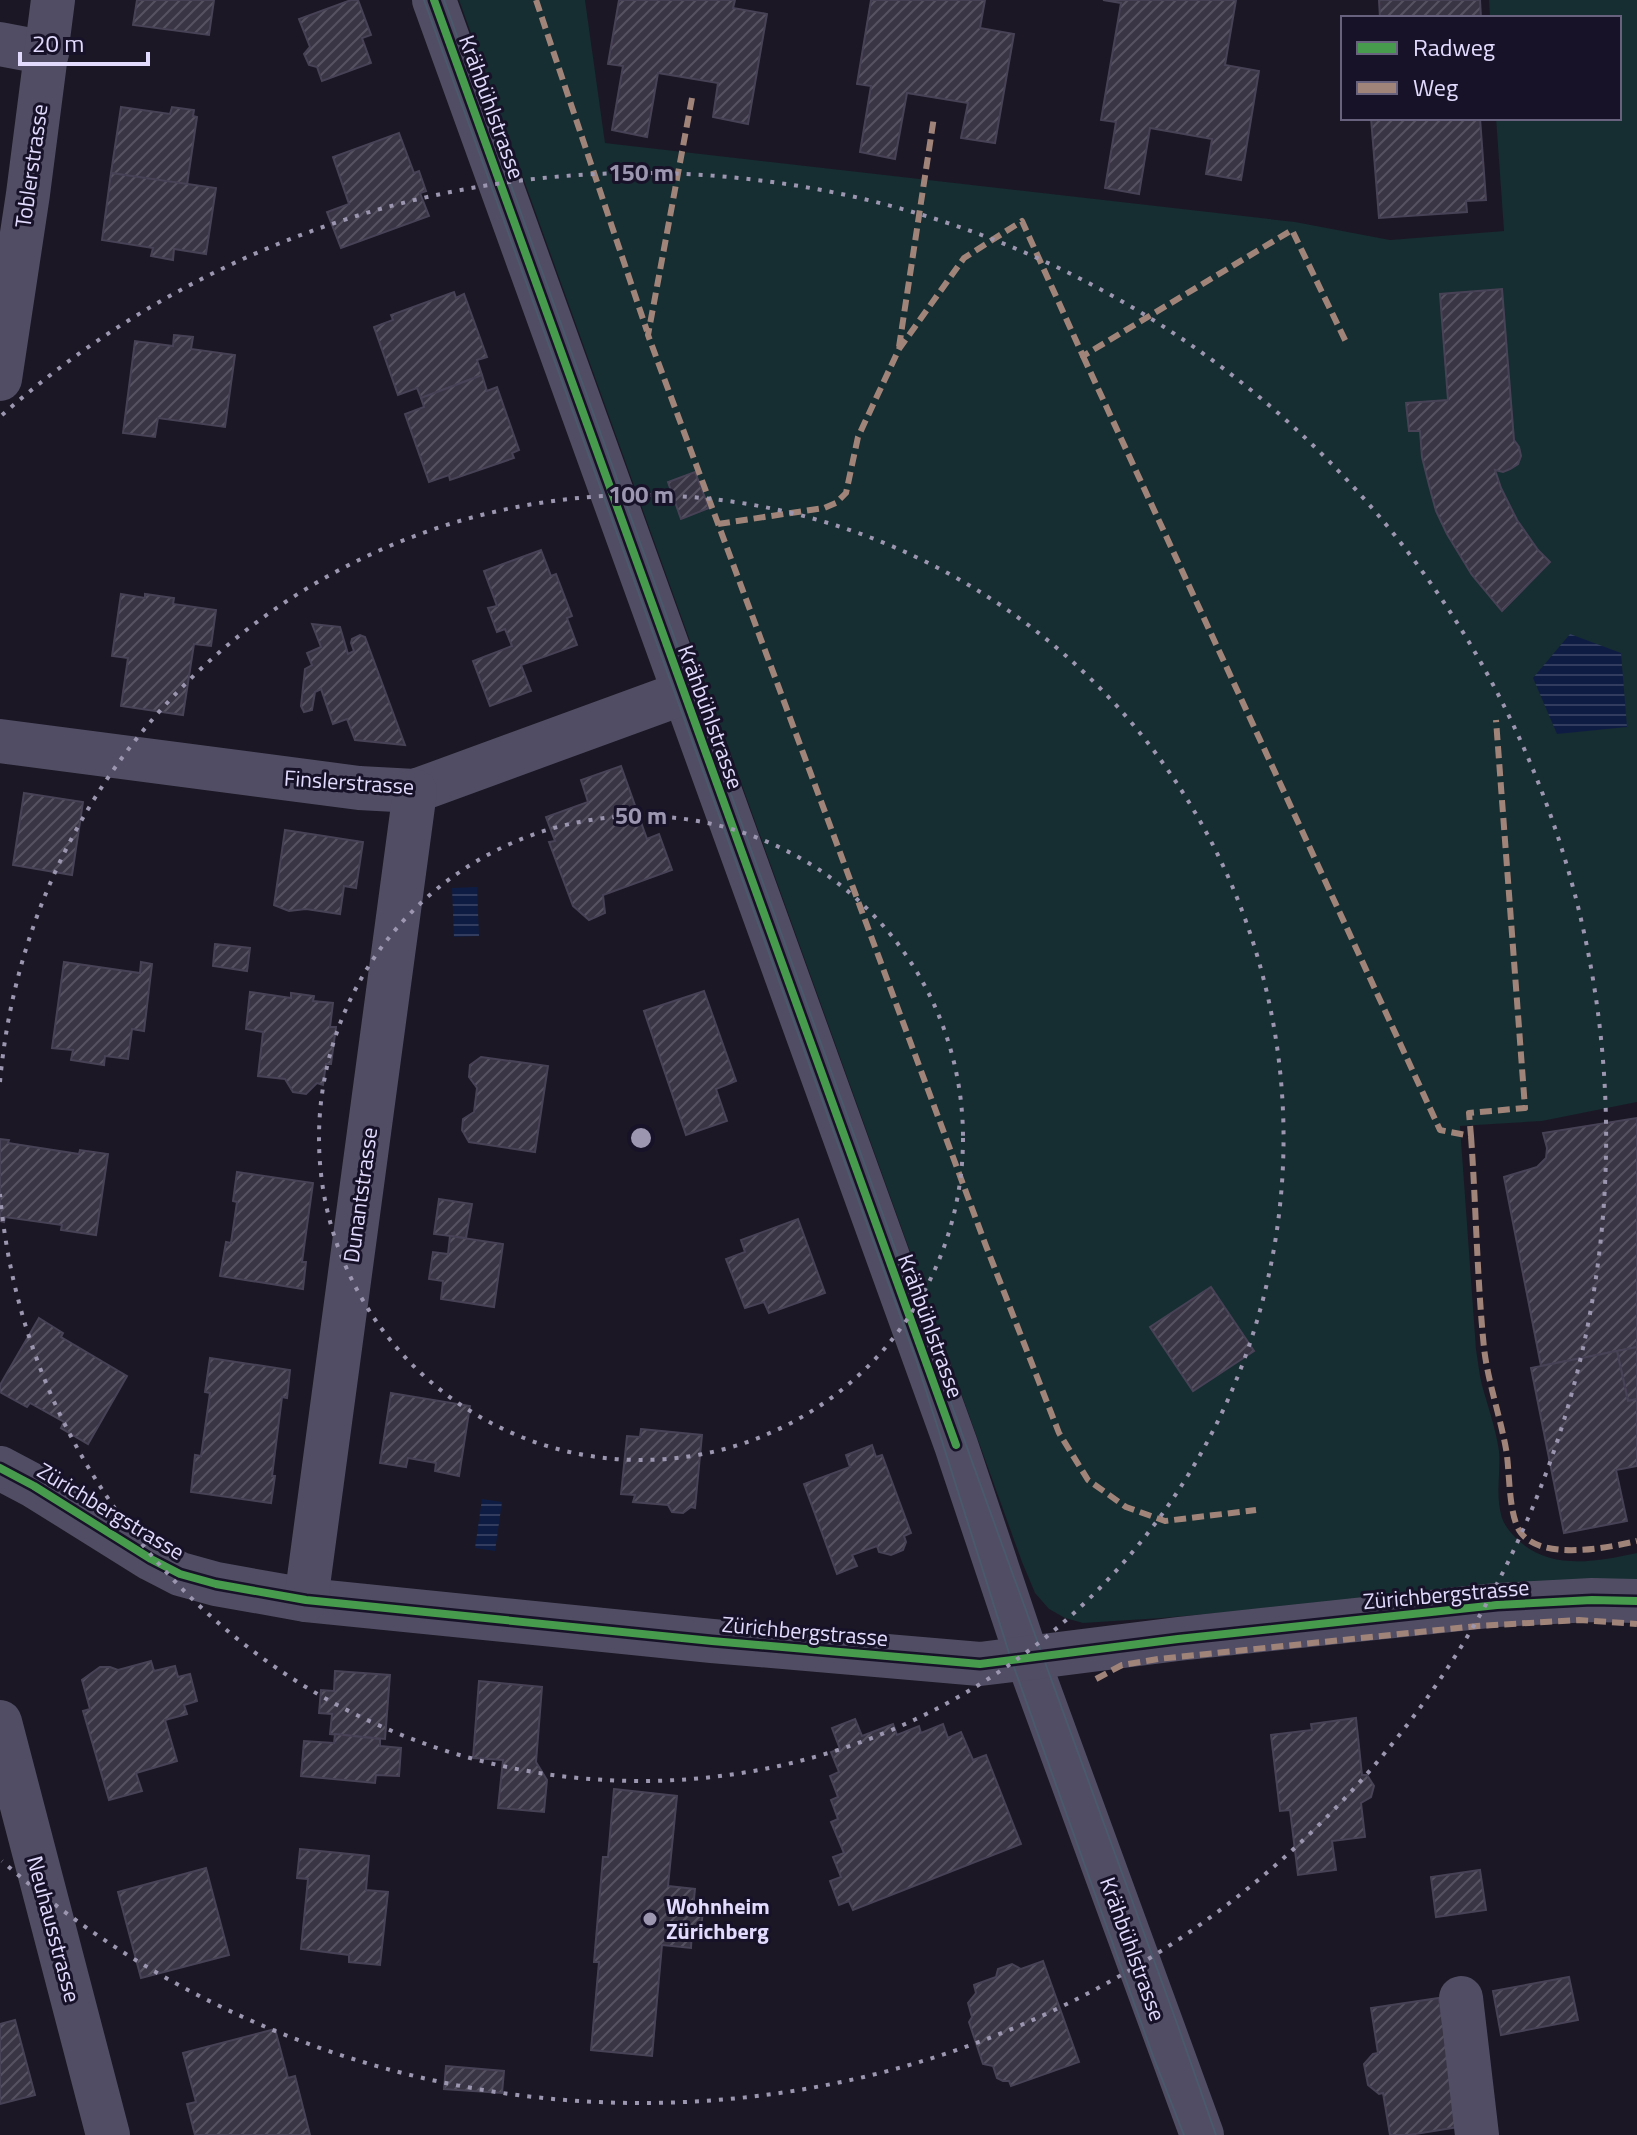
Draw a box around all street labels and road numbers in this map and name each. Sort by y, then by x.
street label: Krähbühlstrasse [450,30,534,184]
street label: Toblerstrasse [5,102,57,230]
street label: Krähbühlstrasse [669,640,753,794]
street label: Finslerstrasse [283,760,415,804]
street label: Dunantstrasse [334,1125,386,1265]
street label: Krähbühlstrasse [889,1249,973,1403]
street label: Zürichbergstrasse [31,1454,191,1568]
street label: Zürichbergstrasse [1361,1570,1531,1618]
street label: Zürichbergstrasse [720,1607,890,1655]
street label: Neuhausstrasse [18,1852,90,2006]
street label: Krähbühlstrasse [1091,1872,1175,2026]

